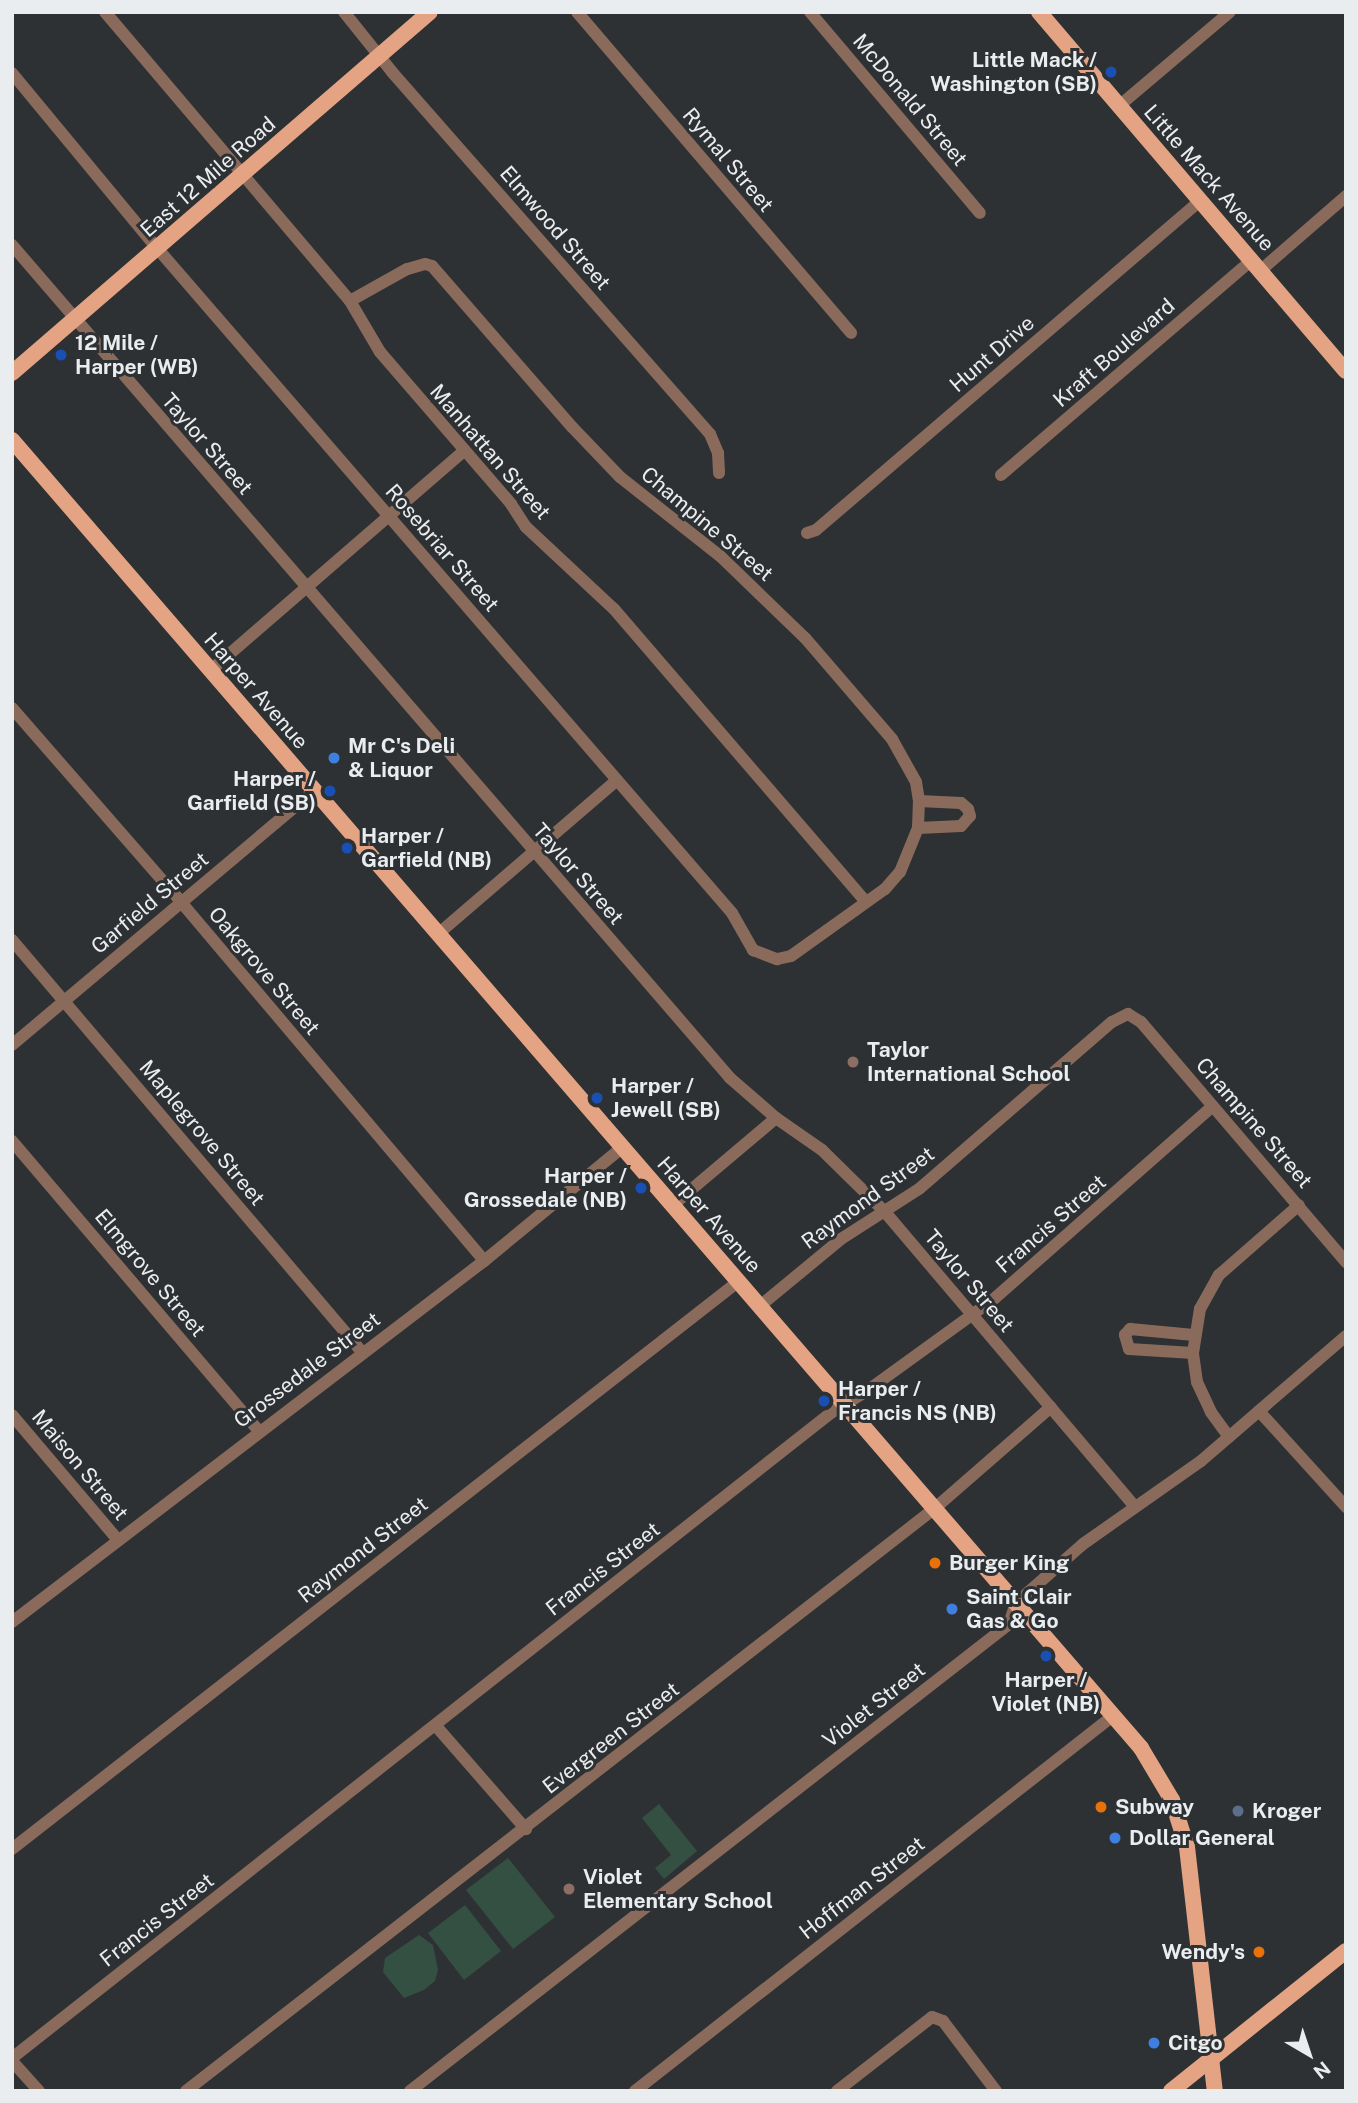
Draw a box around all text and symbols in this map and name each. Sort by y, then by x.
street label: McDonald Street [847,29,973,171]
place label: Little Mack / Washington (SB) [930,47,1097,97]
marker: Little Mack / Washington (SB) [1103,64,1119,80]
street label: Little Mack Avenue [1139,100,1279,256]
street label: Rymal Street [677,103,779,217]
street label: East 12 Mile Road [135,111,281,243]
street label: Elmwood Street [494,161,616,295]
street label: Kraft Boulevard [1048,293,1180,413]
street label: Hunt Drive [945,311,1039,397]
place label: 12 Mile / Harper (WB) [75,330,199,380]
marker: 12 Mile / Harper (WB) [53,347,69,363]
street label: Manhattan Street [424,379,556,525]
street label: Taylor Street [156,388,258,500]
street label: Champine Street [636,461,778,587]
street label: Rosebriar Street [380,479,504,617]
street label: Harper Avenue [199,628,313,754]
place label: Mr C's Deli & Liquor [348,733,455,783]
marker: Mr C's Deli & Liquor [326,750,342,766]
place label: Harper / Garfield (SB) [187,766,316,816]
marker: Harper / Garfield (SB) [322,783,338,799]
street label: Taylor Street [527,818,629,930]
place label: Harper / Garfield (NB) [361,823,492,873]
marker: Harper / Garfield (NB) [339,840,355,856]
street label: Garfield Street [86,847,214,959]
street label: Oakgrove Street [203,902,325,1040]
place label: Taylor International School [867,1037,1070,1087]
street label: Champine Street [1190,1053,1318,1193]
marker: Taylor International School [845,1054,861,1070]
street label: Maplegrove Street [134,1055,270,1211]
place label: Harper / Jewell (SB) [611,1073,721,1123]
marker: Harper / Jewell (SB) [589,1090,605,1106]
street label: Raymond Street [797,1141,939,1255]
street label: Harper Avenue [652,1152,766,1278]
place label: Harper / Grossedale (NB) [464,1163,627,1213]
street label: Francis Street [991,1169,1111,1279]
marker: Harper / Grossedale (NB) [633,1180,649,1196]
street label: Elmgrove Street [89,1204,211,1342]
street label: Taylor Street [919,1225,1019,1337]
street label: Grossedale Street [229,1307,385,1433]
place label: Harper / Francis NS (NB) [838,1376,997,1426]
marker: Harper / Francis NS (NB) [816,1393,832,1409]
street label: Maison Street [27,1405,133,1525]
street label: Raymond Street [293,1492,433,1608]
street label: Francis Street [541,1517,665,1621]
place label: Burger King [949,1550,1069,1576]
marker: Burger King [927,1555,943,1571]
place label: Saint Clair Gas & Go [966,1584,1072,1634]
marker: Saint Clair Gas & Go [944,1601,960,1617]
marker: Harper / Violet (NB) [1038,1648,1054,1664]
street label: Violet Street [818,1657,930,1753]
place label: Harper / Violet (NB) [992,1667,1100,1717]
street label: Evergreen Street [538,1677,684,1799]
place label: Subway [1115,1794,1194,1820]
place label: Kroger [1252,1798,1321,1824]
marker: Subway [1093,1799,1109,1815]
marker: Kroger [1230,1803,1246,1819]
place label: Dollar General [1129,1825,1275,1851]
marker: Dollar General [1107,1830,1123,1846]
street label: Hoffman Street [794,1831,930,1945]
place label: Violet Elementary School [583,1864,773,1914]
street label: Francis Street [95,1868,219,1972]
marker: Violet Elementary School [561,1881,577,1897]
place label: Wendy's [1161,1939,1245,1965]
marker: Wendy's [1251,1944,1267,1960]
north arrow [1274,2019,1344,2089]
place label: Citgo [1168,2030,1223,2056]
marker: Citgo [1146,2035,1162,2051]
text: N [1310,2057,1335,2084]

